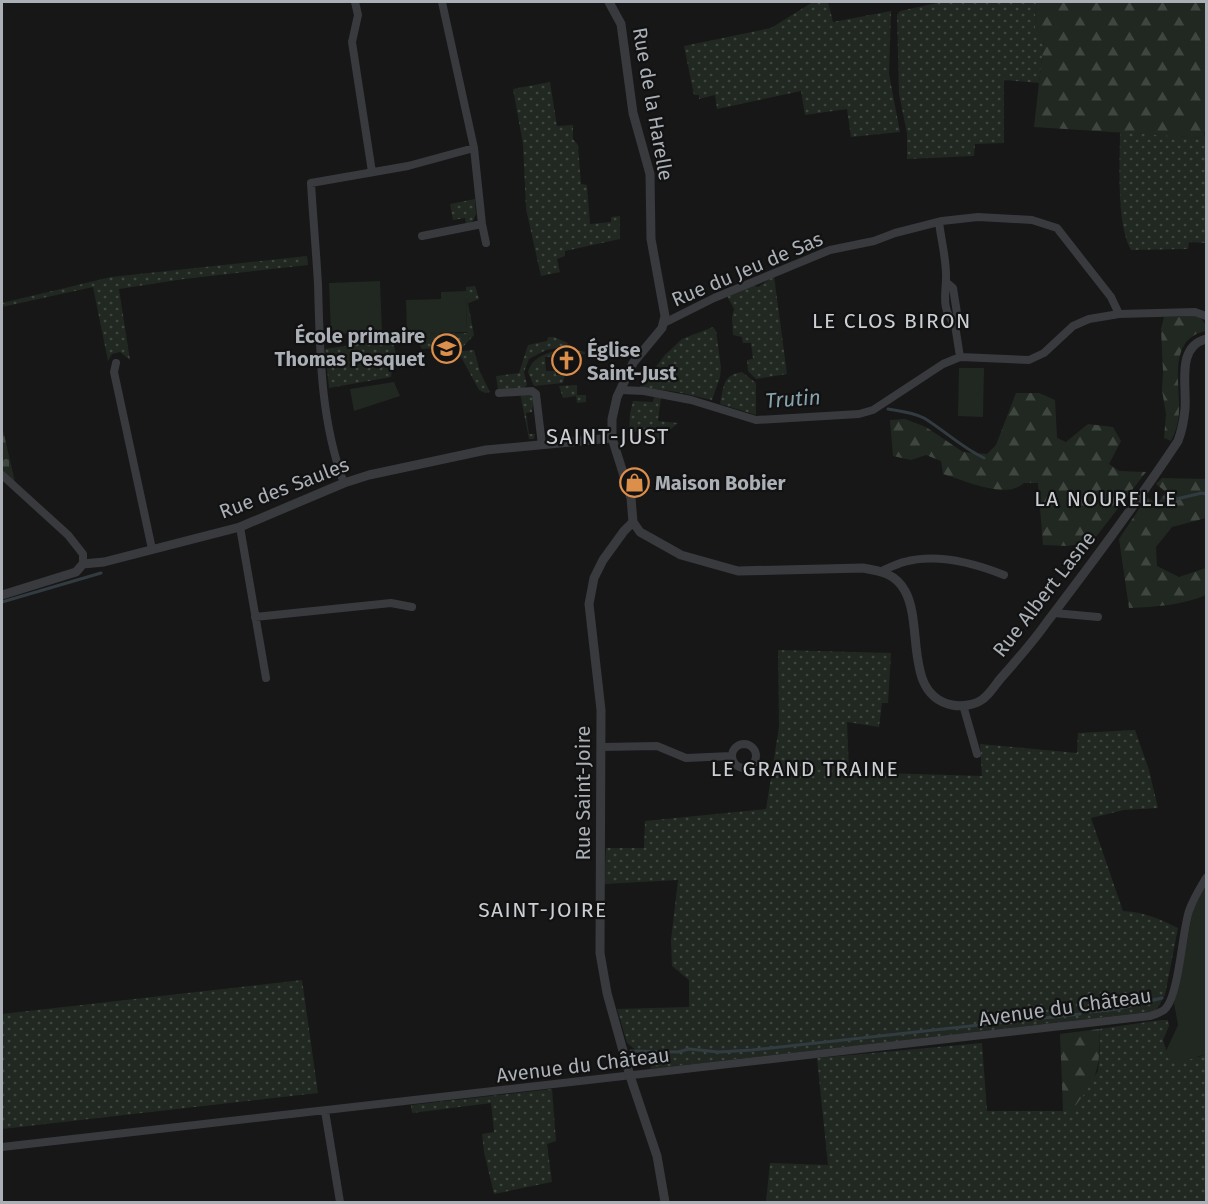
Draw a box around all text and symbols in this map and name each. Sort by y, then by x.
street label: Rue de la Harelle [628,26,678,182]
street label: Rue du Jeu de Sas [668,226,826,312]
district label: LE CLOS BIRON [812,308,972,334]
place label: École primaire Thomas Pesquet [275,323,425,371]
school or university icon: École primaire Thomas Pesquet [430,332,462,364]
place label: Église Saint-Just [587,337,677,385]
church icon: Église Saint-Just [550,345,582,377]
water label: Trutin [764,384,822,414]
district label: SAINT-JUST [546,423,670,450]
street label: Rue des Saules [216,452,352,524]
shop icon: Maison Bobier [618,467,650,499]
place label: Maison Bobier [655,471,787,495]
district label: LA NOURELLE [1034,486,1178,512]
street label: Rue Albert Lasne [988,526,1100,662]
street label: Rue Saint-Joire [571,726,595,860]
district label: LE GRAND TRAINE [711,756,899,782]
district label: SAINT-JOIRE [478,897,608,923]
street label: Avenue du Château [977,983,1153,1031]
street label: Avenue du Château [495,1042,671,1088]

